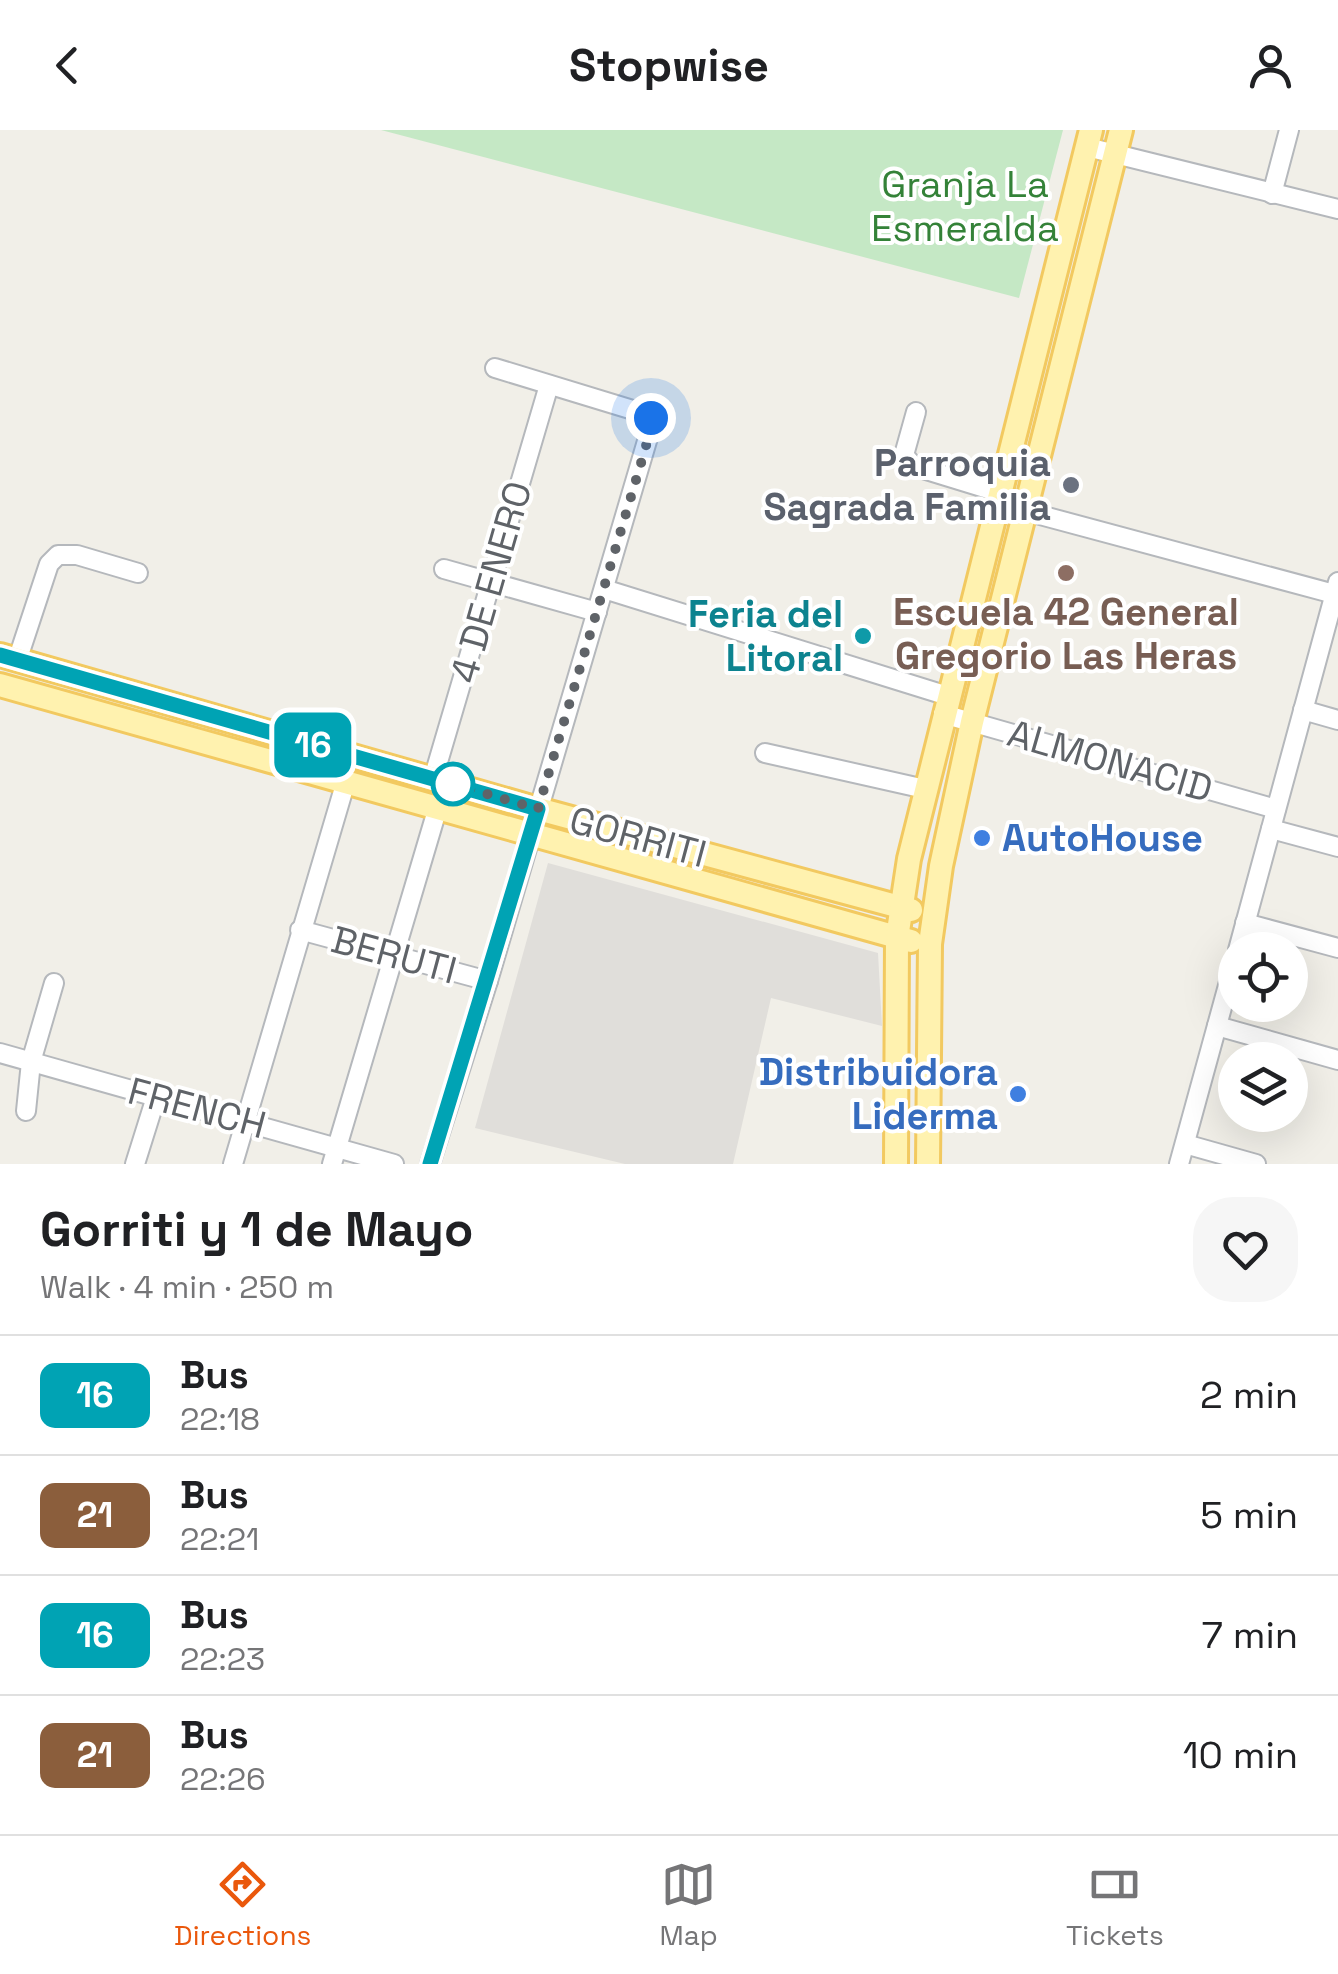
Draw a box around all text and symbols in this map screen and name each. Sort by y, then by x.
text: Stopwise [569,37,769,94]
icon: back [40,38,95,93]
icon: person [1243,38,1298,93]
park label: Granja La Esmeralda [871,160,1059,252]
your location [626,393,676,443]
place label: Parroquia Sagrada Familia [763,439,1051,531]
marker: Parroquia Sagrada Familia [1060,474,1082,496]
street label: 4 DE ENERO [439,476,543,688]
marker: Escuela 42 General Gregorio Las Heras [1055,562,1077,584]
place label: Escuela 42 General Gregorio Las Heras [893,588,1239,680]
place label: Feria del Litoral [688,590,843,682]
marker: Feria del Litoral [852,625,874,647]
street label: ALMONACID [1002,709,1218,813]
line badge: 16 [268,712,358,778]
text: 16 [294,723,332,767]
unlabelled marker [432,763,474,805]
street label: GORRITI [564,796,712,878]
place label: AutoHouse [1002,814,1203,862]
marker: AutoHouse [971,827,993,849]
street label: BERUTI [326,915,462,995]
map controls [1218,932,1308,1132]
button: locate [1218,932,1308,1022]
button: layers [1218,1042,1308,1132]
place label: Distribuidora Liderma [759,1048,998,1140]
street label: FRENCH [123,1067,271,1149]
marker: Distribuidora Liderma [1007,1083,1029,1105]
button: heart [1193,1197,1298,1302]
text: Gorriti y 1 de Mayo [40,1199,473,1260]
text: Walk · 4 min · 250 m [40,1267,334,1307]
text: Bus [180,1351,249,1399]
text: 2 min [1200,1371,1298,1419]
text: 16 [76,1373,114,1417]
text: 22:18 [180,1399,260,1439]
text: Bus [180,1471,249,1519]
text: 5 min [1200,1491,1298,1539]
text: 21 [77,1493,113,1537]
text: 22:21 [180,1519,259,1559]
text: Bus [180,1591,249,1639]
text: 7 min [1202,1611,1298,1659]
text: 16 [76,1613,114,1657]
text: 22:23 [180,1639,265,1679]
text: Bus [180,1711,249,1759]
text: 10 min [1183,1731,1298,1779]
text: 21 [77,1733,113,1777]
text: 22:26 [180,1759,266,1799]
tab: Directions [174,1857,311,1953]
tab: Map [660,1857,718,1953]
tab: Tickets [1066,1857,1164,1953]

